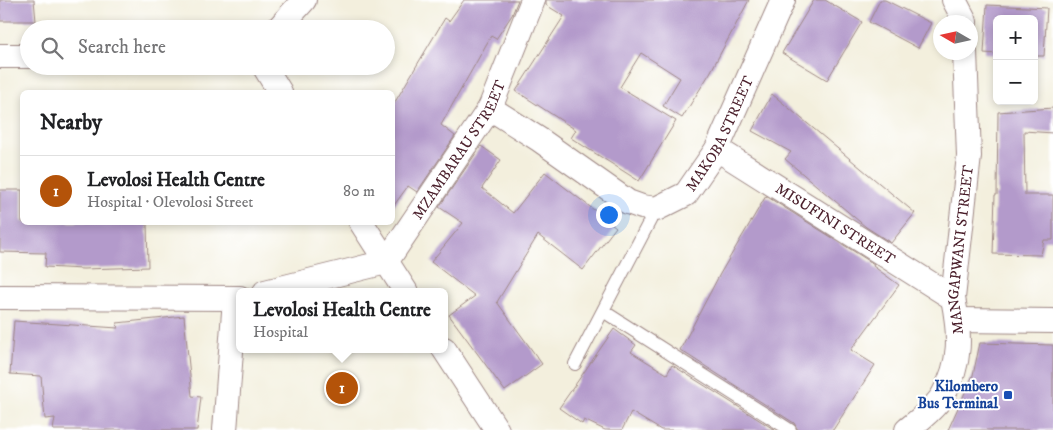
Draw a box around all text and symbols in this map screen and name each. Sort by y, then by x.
north arrow [933,15,978,60]
map controls [993,15,1038,105]
button: + [993,15,1038,60]
search box [20,20,395,75]
icon: search [38,34,66,62]
text: Search here [78,36,166,59]
button: − [993,60,1038,105]
street label: MAKOBA STREET [681,72,758,195]
street label: MZAMBARAU STREET [408,77,510,223]
text: Nearby [40,110,102,136]
street label: MANGAPWANI STREET [943,163,977,335]
text: Levolosi Health Centre [87,169,265,192]
street label: MISUFINI STREET [772,179,899,269]
text: 1 [53,181,59,201]
text: 80 m [343,181,375,201]
text: Hospital · Olevolosi Street [87,192,253,212]
your location [596,202,622,228]
popup [236,288,448,353]
text: Levolosi Health Centre [253,299,431,322]
text: Hospital [253,322,308,342]
pin: 1 [326,369,358,407]
place label: Kilombero Bus Terminal [918,377,999,413]
marker: Kilombero Bus Terminal [1002,389,1014,401]

